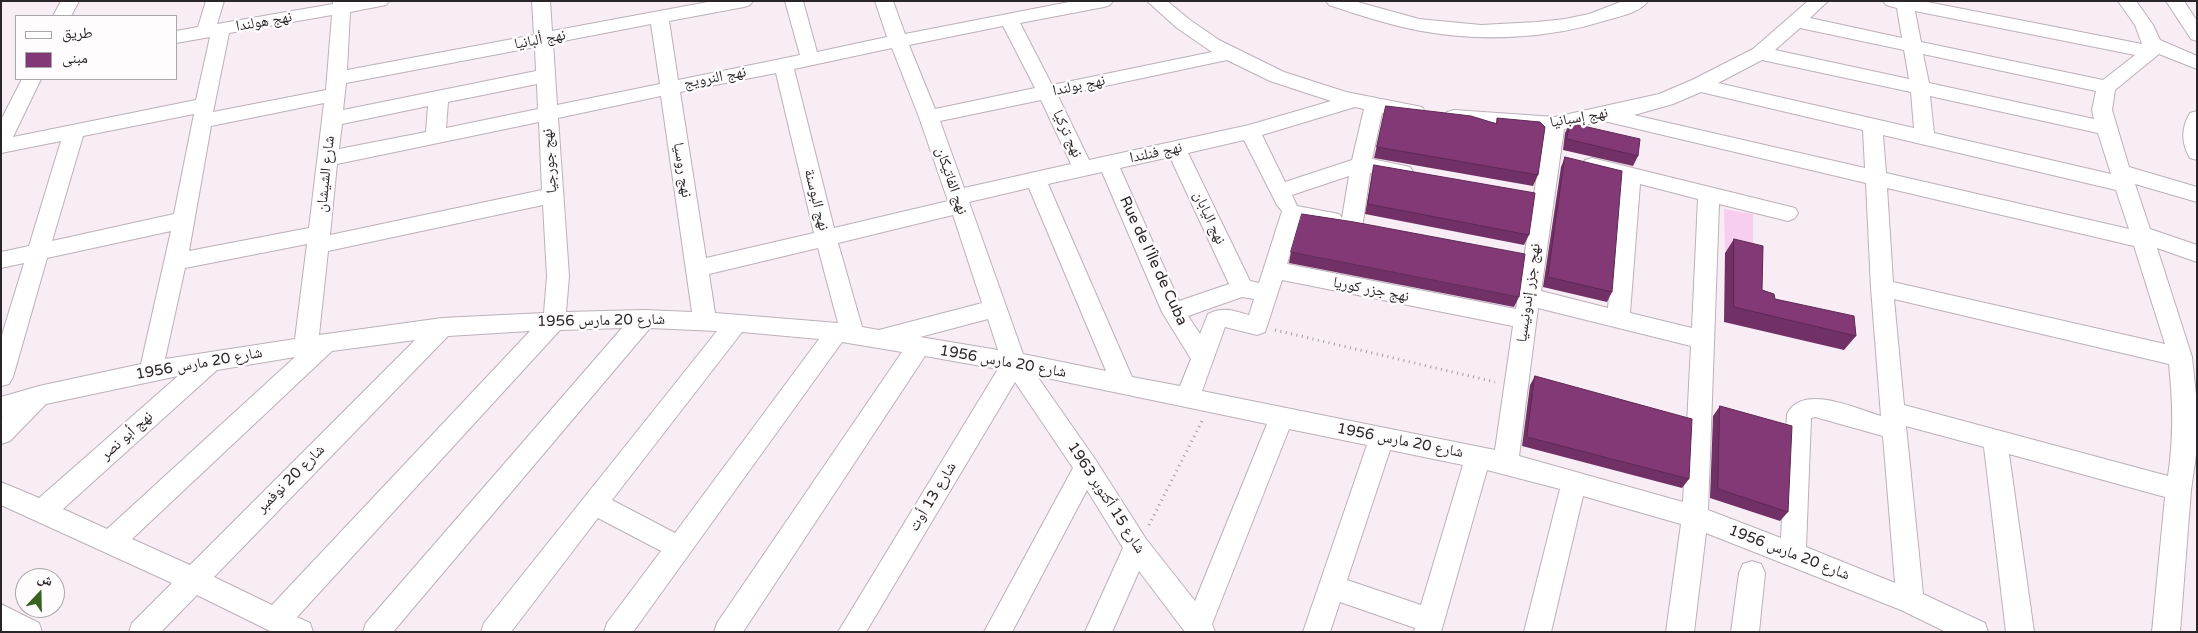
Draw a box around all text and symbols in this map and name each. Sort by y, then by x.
street label: نهج هولندا [235,8,293,36]
legend [15,15,178,80]
text: طريق [62,24,93,42]
street label: نهج ألبانيا [513,26,567,54]
text: مبنى [62,49,88,67]
street label: نهج النرويج [682,63,748,93]
street label: نهج بولندا [1051,72,1107,100]
street label: نهج إسبانيا [1549,104,1609,132]
street label: نهج تركيا [1048,107,1086,161]
street label: نهج جورجيا [539,128,561,194]
street label: شارع الشيشان [313,135,339,213]
street label: نهج فنلندا [1128,139,1184,167]
street label: نهج روسيا [669,141,695,199]
street label: نهج الفاتيكان [931,145,971,217]
street label: نهج البوسنة [800,167,832,233]
street label: نهج اليابان [1189,189,1229,247]
street label: Rue de l'Île de Cuba [1115,194,1191,328]
street label: نهج جزر إندونيسيا [1513,242,1545,344]
street label: نهج جزر كوريا [1331,274,1411,306]
street label: شارع 20 مارس 1956 [537,311,665,331]
street label: شارع 20 مارس 1956 [938,342,1068,382]
street label: شارع 20 مارس 1956 [134,344,264,384]
street label: نهج أبو نصر [97,408,157,464]
street label: شارع 20 مارس 1956 [1335,420,1465,462]
street label: شارع 15 أكتوبر 1963 [1063,439,1149,557]
street label: شارع 20 نوفمبر [253,441,329,517]
street label: شارع 13 أوت [905,459,961,535]
street label: شارع 20 مارس 1956 [1726,522,1852,584]
north arrow [15,568,65,618]
text: ش [35,569,55,590]

